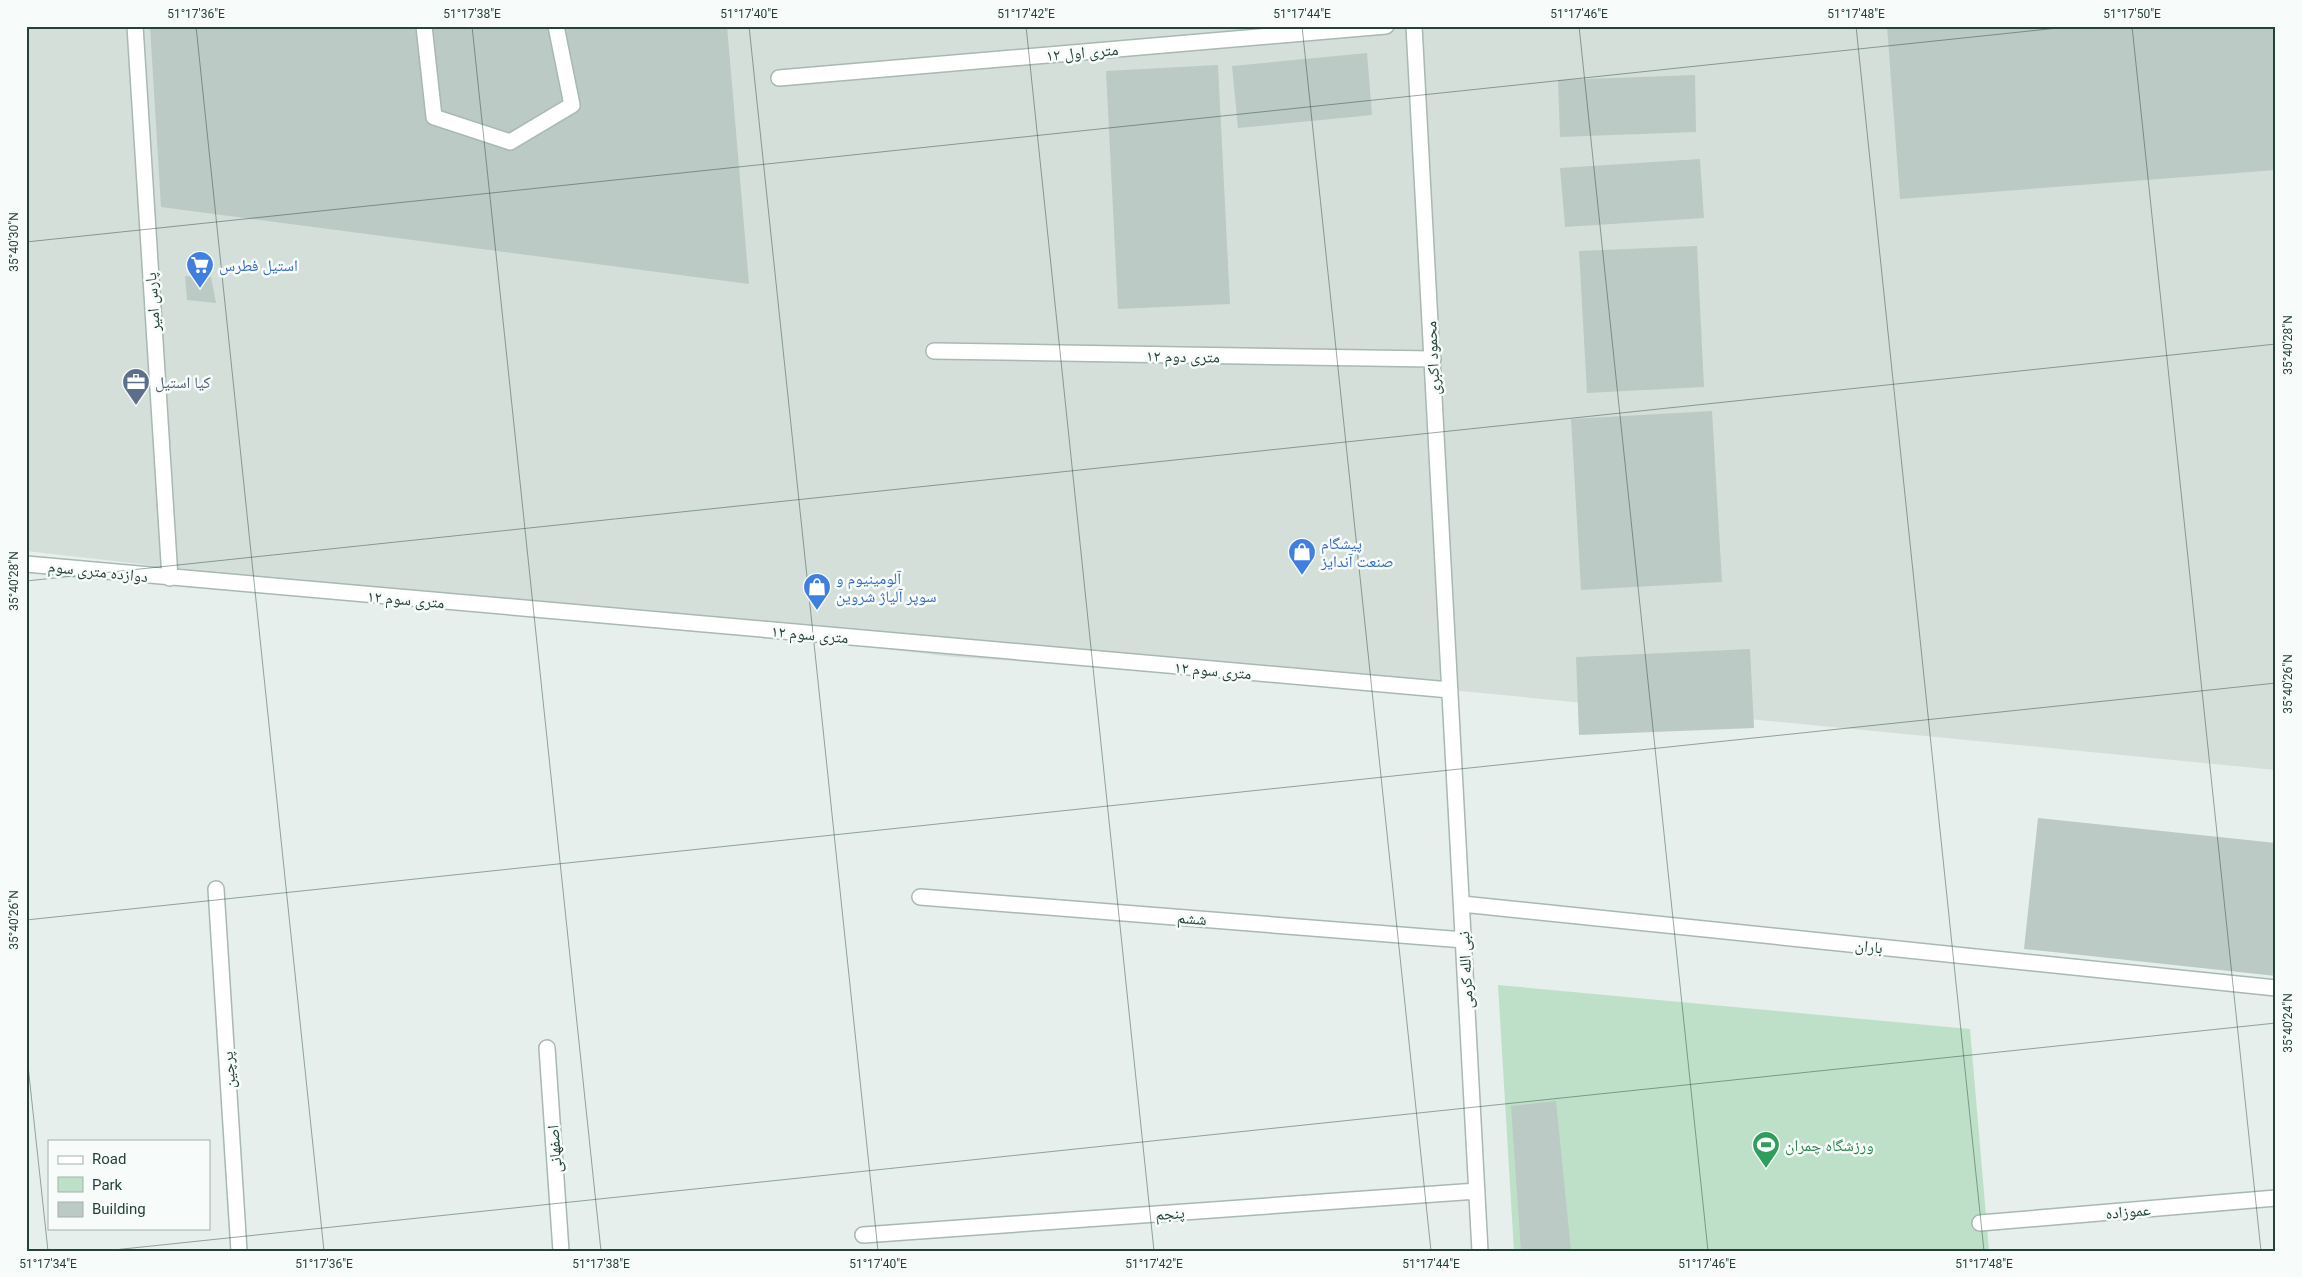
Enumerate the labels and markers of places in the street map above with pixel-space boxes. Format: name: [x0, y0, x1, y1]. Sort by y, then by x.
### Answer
supermarket icon: استیل فطرس: [185, 250, 215, 289]
place label: استیل فطرس: [219, 256, 298, 276]
office icon: کیا استیل: [121, 367, 151, 406]
place label: کیا استیل: [155, 373, 211, 393]
place label: پیشگام صنعت آندایز: [1320, 534, 1393, 571]
shop icon: پیشگام صنعت آندایز: [1287, 537, 1317, 576]
place label: آلومینیوم و سوپر آلیاژ شروین: [836, 569, 936, 607]
shop icon: آلومینیوم و سوپر آلیاژ شروین: [802, 572, 832, 611]
sports icon: ورزشگاه چمران: [1751, 1130, 1781, 1169]
place label: ورزشگاه چمران: [1785, 1136, 1874, 1156]

